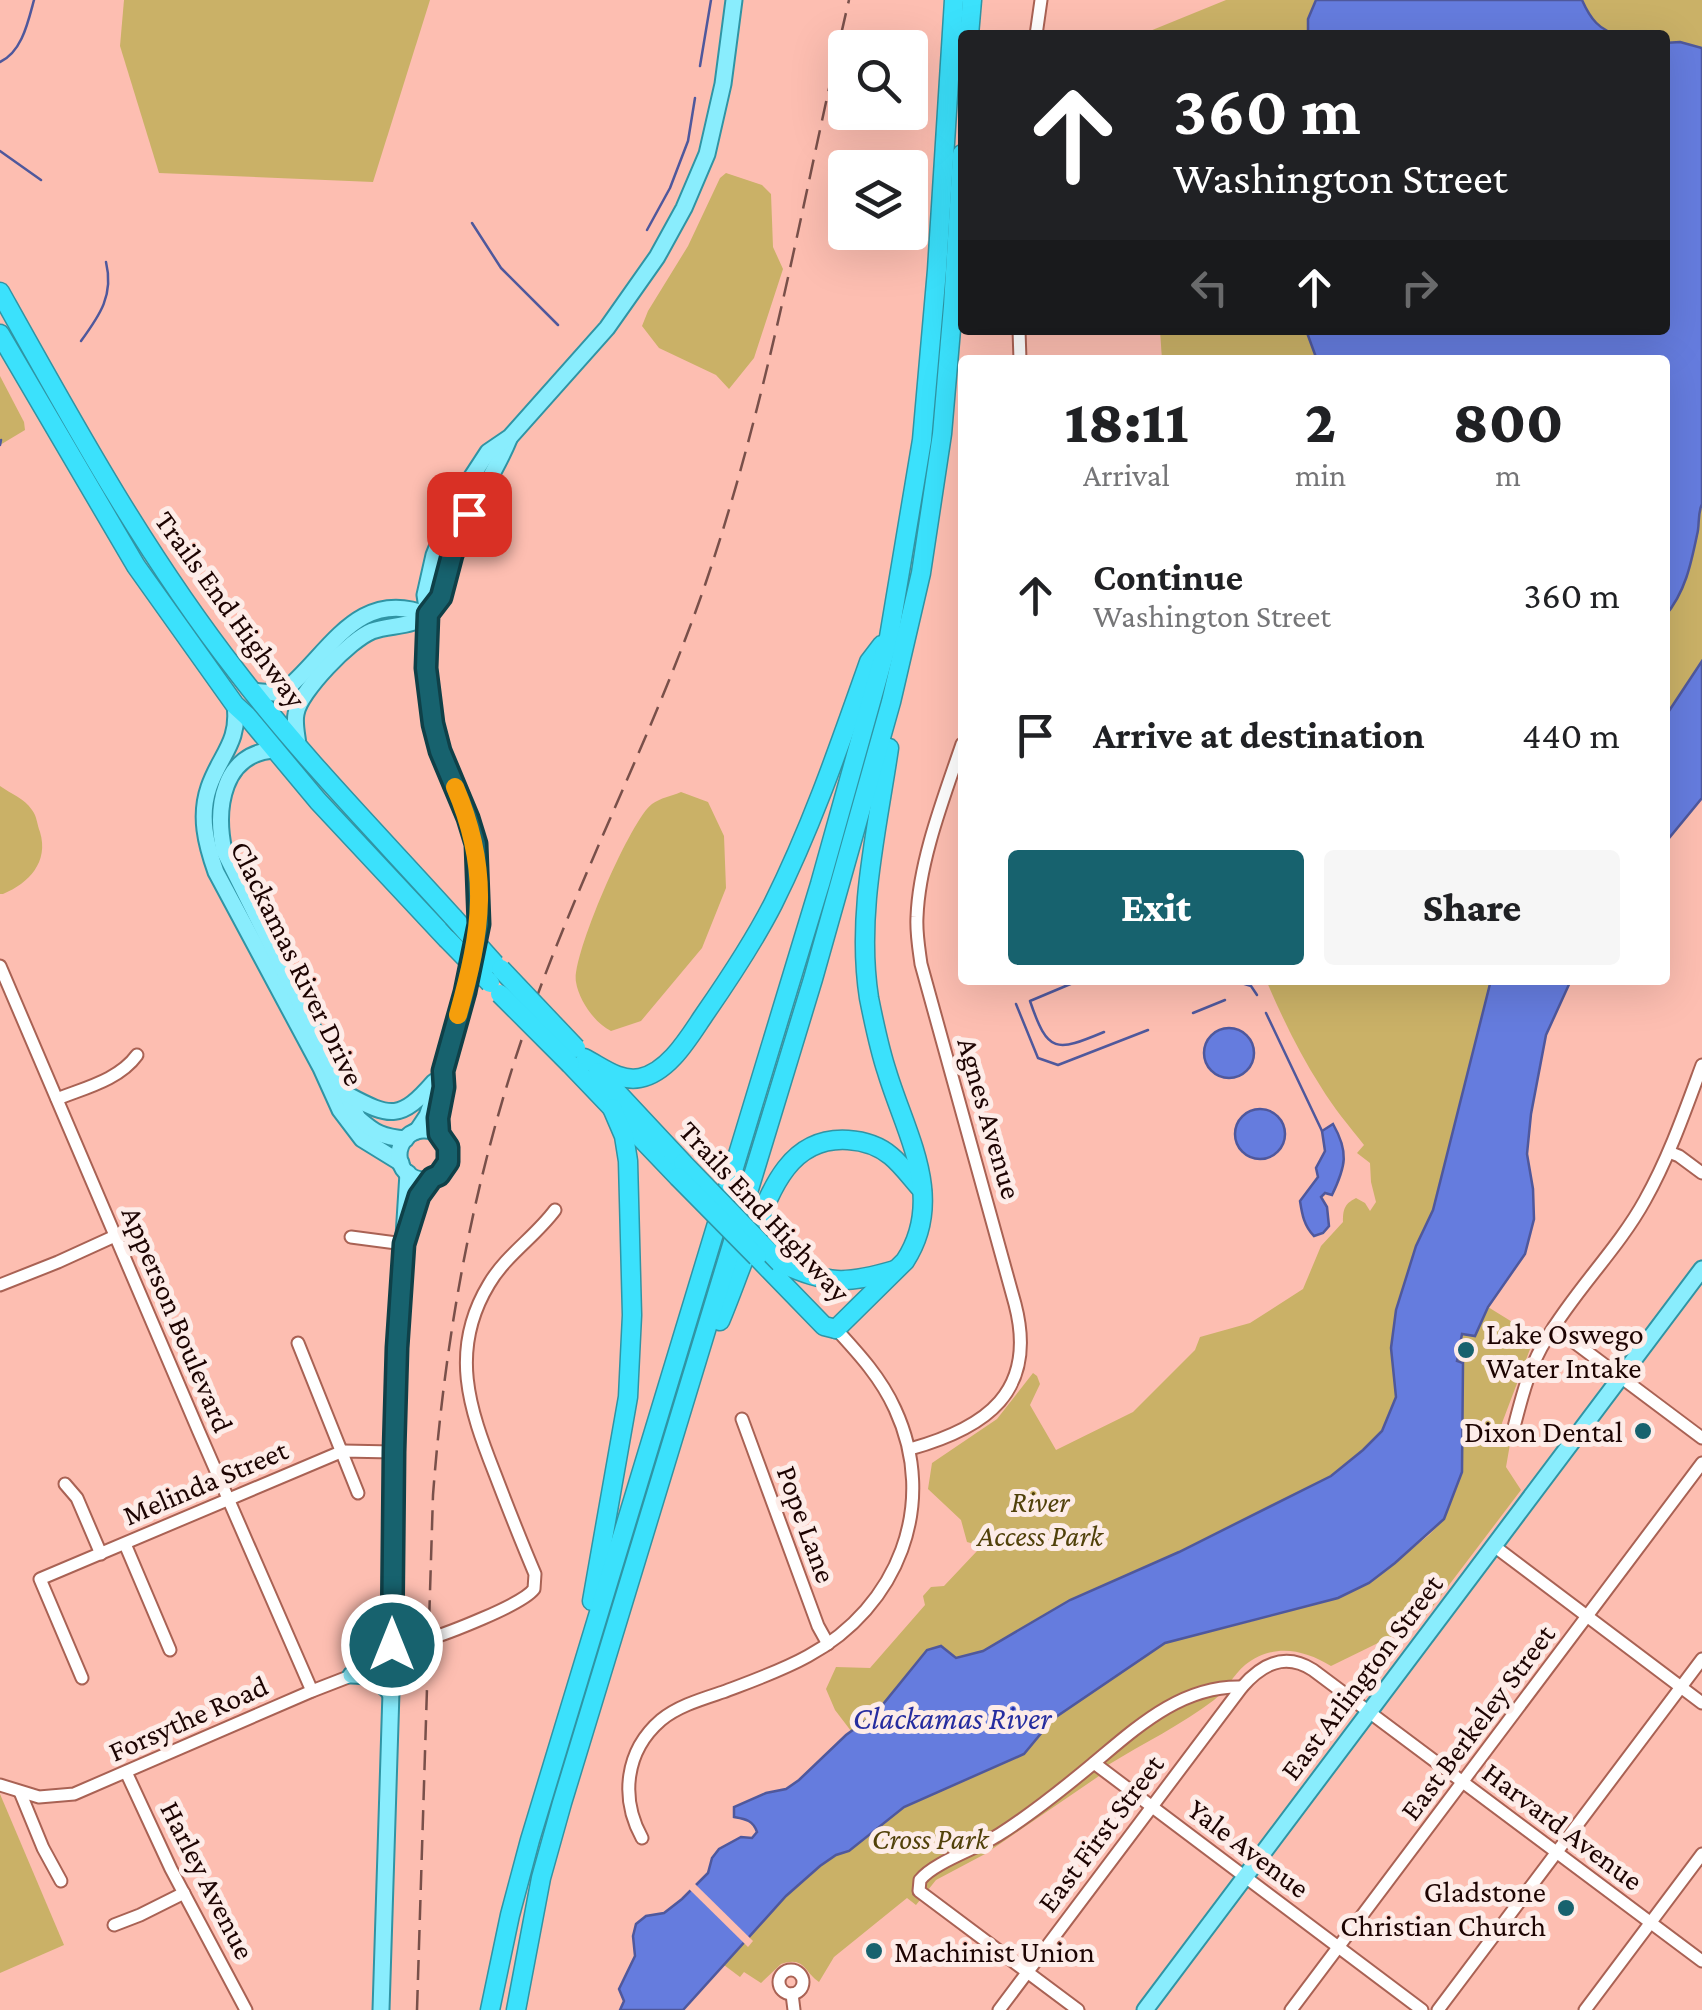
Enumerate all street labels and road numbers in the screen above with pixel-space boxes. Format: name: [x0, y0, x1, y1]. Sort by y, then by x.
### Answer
street label: Trails End Highway: [148, 504, 313, 714]
street label: Clackamas River Drive: [224, 835, 372, 1091]
street label: Agnes Avenue: [950, 1033, 1029, 1203]
street label: Trails End Highway: [672, 1114, 857, 1309]
street label: Apperson Boulevard: [115, 1201, 241, 1437]
street label: Melinda Street: [118, 1432, 293, 1531]
street label: Pope Lane: [770, 1461, 843, 1587]
street label: East Arlington Street: [1273, 1567, 1450, 1787]
street label: East Berkeley Street: [1393, 1617, 1563, 1827]
street label: Forsythe Road: [103, 1668, 273, 1769]
street label: East First Street: [1030, 1747, 1170, 1918]
street label: Harvard Avenue: [1477, 1755, 1649, 1897]
street label: Yale Avenue: [1182, 1792, 1316, 1904]
street label: Harley Avenue: [153, 1795, 262, 1965]

